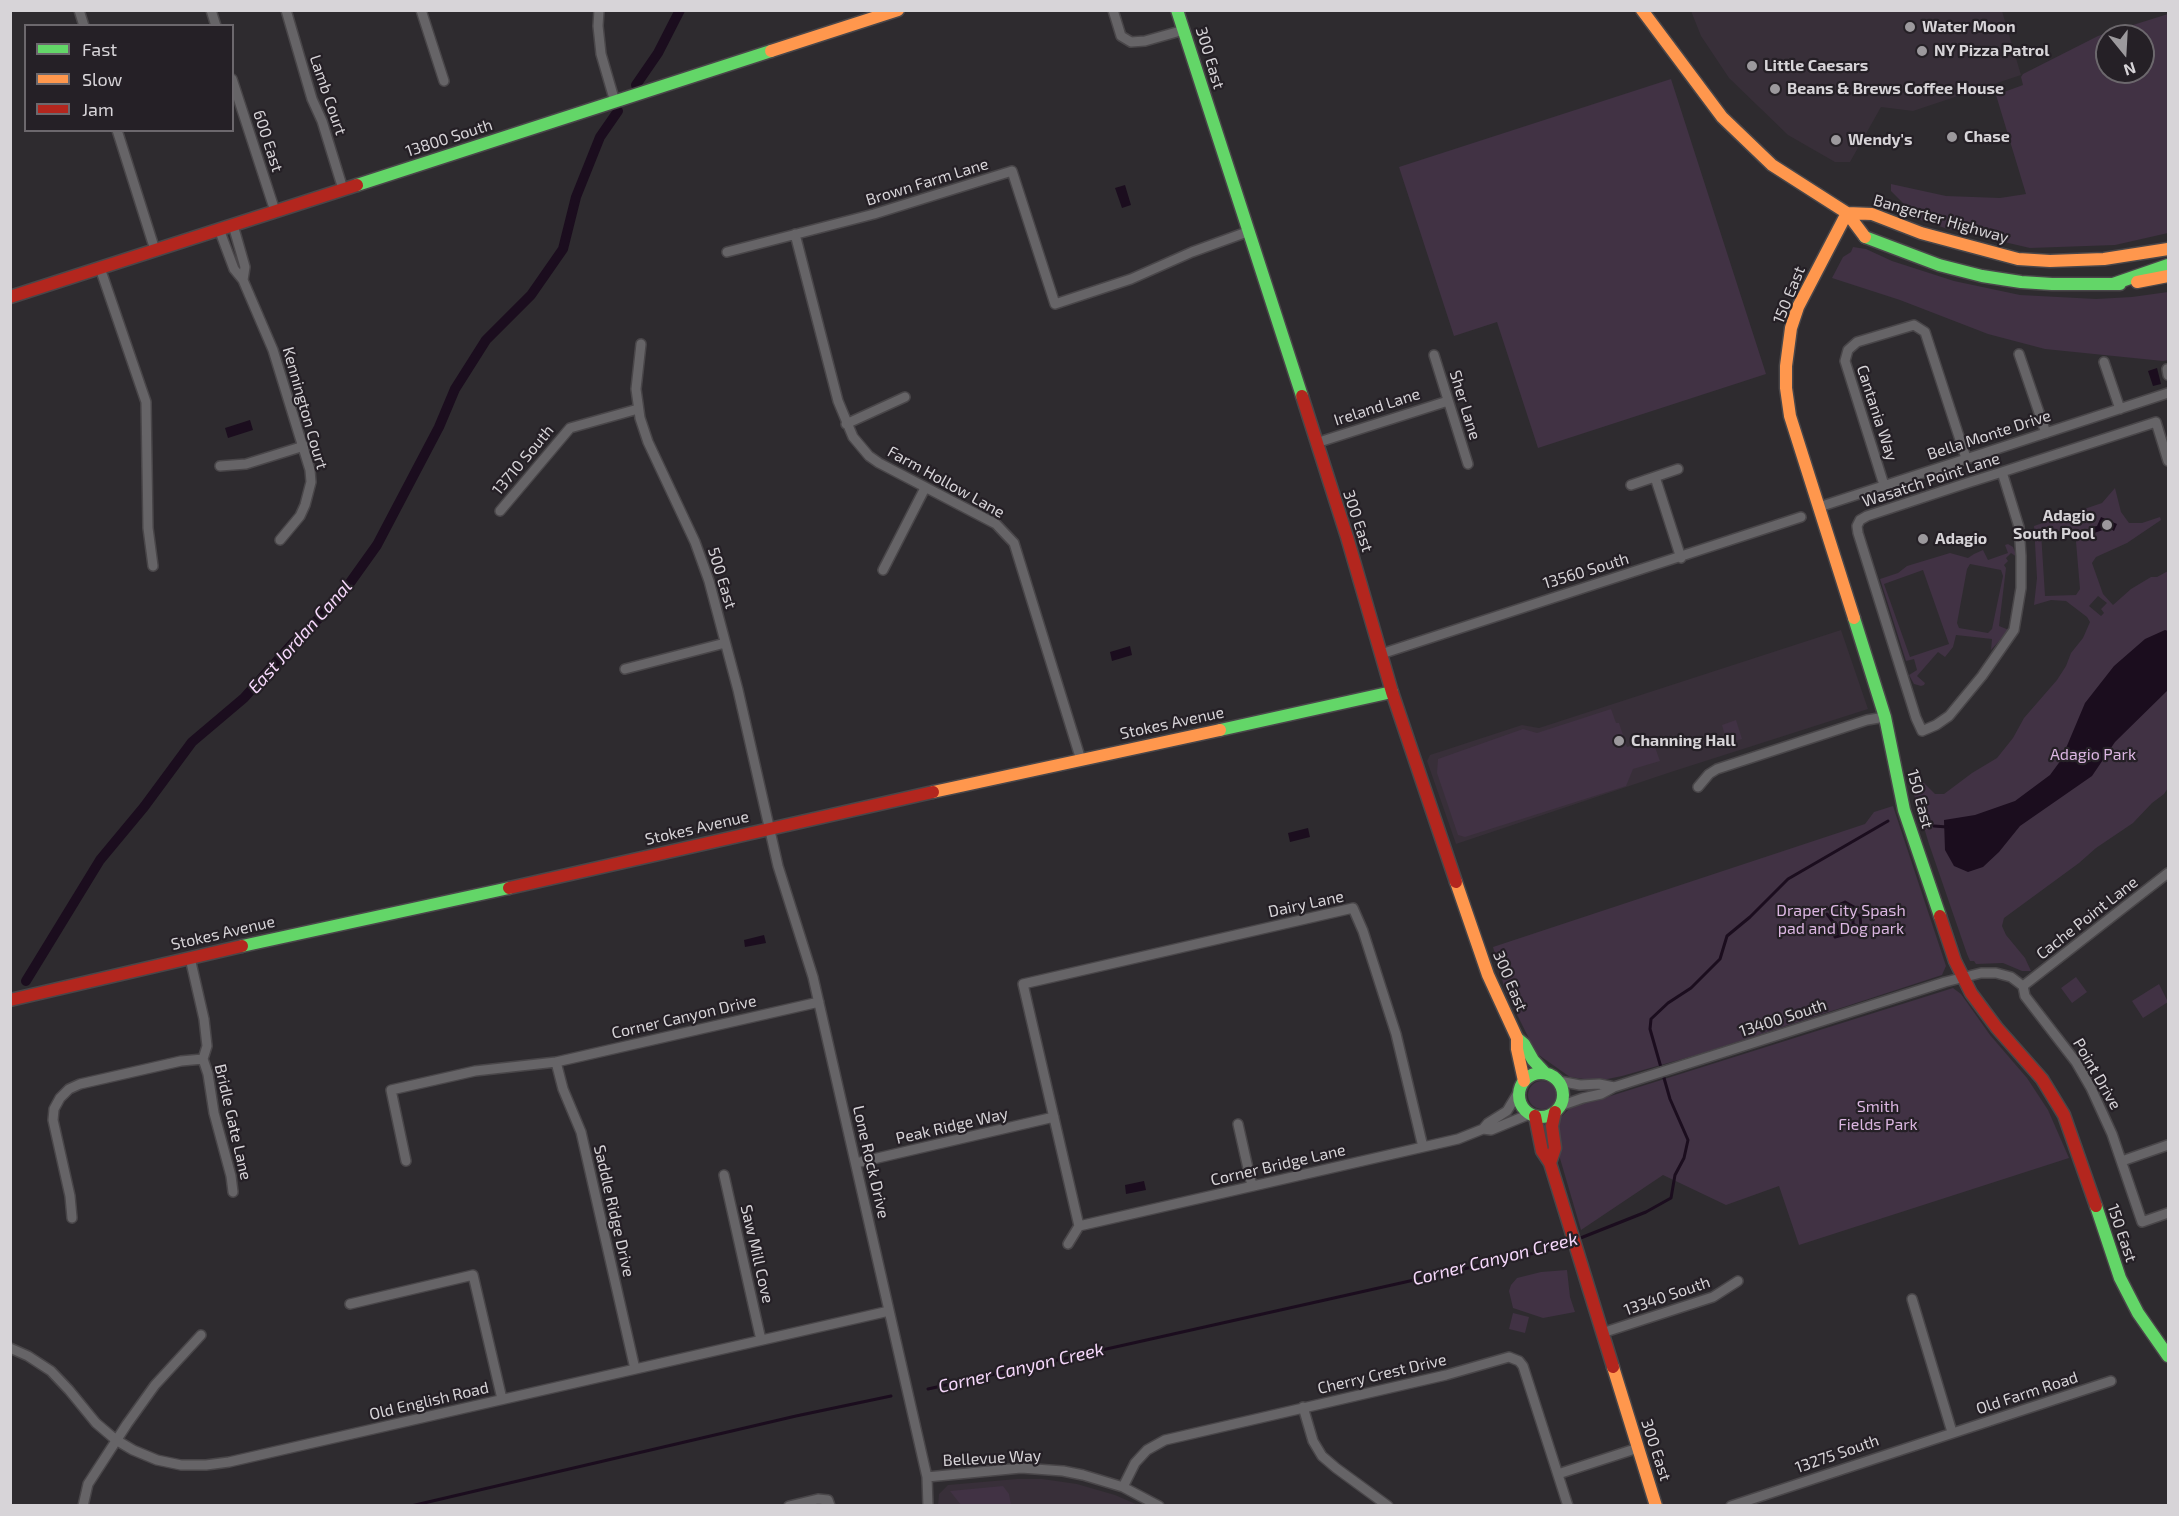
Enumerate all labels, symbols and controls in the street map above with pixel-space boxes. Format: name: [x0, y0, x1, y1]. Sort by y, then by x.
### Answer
place label: Water Moon: [1922, 17, 2016, 37]
marker: Water Moon: [1903, 20, 1917, 34]
legend: [24, 24, 234, 132]
north arrow: [2095, 24, 2155, 84]
street label: 300 East: [1192, 25, 1228, 91]
text: Fast: [82, 38, 117, 60]
place label: NY Pizza Patrol: [1934, 41, 2049, 61]
marker: NY Pizza Patrol: [1915, 44, 1929, 58]
street label: Lamb Court: [305, 52, 351, 138]
place label: Little Caesars: [1764, 56, 1868, 76]
marker: Little Caesars: [1745, 59, 1759, 73]
text: N: [2122, 59, 2139, 81]
text: Slow: [82, 68, 122, 90]
place label: Beans & Brews Coffee House: [1787, 79, 2004, 99]
marker: Beans & Brews Coffee House: [1768, 82, 1782, 96]
text: Jam: [82, 98, 114, 120]
street label: 600 East: [249, 108, 287, 174]
street label: 13800 South: [403, 115, 495, 161]
place label: Chase: [1964, 127, 2010, 147]
place label: Wendy's: [1848, 130, 1912, 150]
marker: Chase: [1945, 130, 1959, 144]
marker: Wendy's: [1829, 133, 1843, 147]
street label: Brown Farm Lane: [863, 154, 991, 210]
street label: Bangerter Highway: [1871, 191, 2011, 247]
street label: 150 East: [1769, 264, 1809, 326]
street label: Kennington Court: [278, 345, 332, 471]
street label: Cantania Way: [1852, 363, 1902, 463]
street label: Sher Lane: [1445, 368, 1485, 442]
street label: Ireland Lane: [1331, 384, 1423, 430]
street label: Bella Monte Drive: [1925, 406, 2053, 464]
street label: 13710 South: [488, 421, 558, 499]
street label: Farm Hollow Lane: [884, 442, 1008, 522]
street label: Wasatch Point Lane: [1860, 449, 2002, 511]
street label: 300 East: [1339, 488, 1377, 554]
place label: Adagio South Pool: [2013, 506, 2095, 544]
marker: Adagio South Pool: [2100, 518, 2114, 532]
place label: Adagio: [1935, 529, 1987, 549]
marker: Adagio: [1916, 532, 1930, 546]
street label: 500 East: [704, 545, 740, 611]
street label: 13560 South: [1541, 549, 1631, 593]
water label: East Jordan Canal: [244, 576, 356, 698]
street label: Stokes Avenue: [1118, 703, 1226, 743]
place label: Channing Hall: [1631, 731, 1736, 751]
marker: Channing Hall: [1612, 734, 1626, 748]
park label: Adagio Park: [2050, 745, 2136, 765]
street label: 150 East: [1903, 767, 1937, 831]
street label: Stokes Avenue: [643, 807, 751, 849]
street label: Cache Point Lane: [2032, 872, 2142, 964]
street label: Dairy Lane: [1266, 887, 1346, 921]
park label: Draper City Spash pad and Dog park: [1776, 901, 1906, 939]
street label: Stokes Avenue: [169, 912, 277, 954]
street label: 300 East: [1489, 948, 1531, 1014]
street label: Corner Canyon Drive: [610, 991, 758, 1043]
street label: 13400 South: [1737, 995, 1829, 1041]
street label: Point Drive: [2069, 1035, 2125, 1113]
street label: Bridle Gate Lane: [210, 1062, 256, 1182]
park label: Smith Fields Park: [1838, 1097, 1918, 1135]
street label: Lone Rock Drive: [849, 1104, 893, 1220]
street label: Peak Ridge Way: [894, 1104, 1010, 1148]
street label: Corner Bridge Lane: [1209, 1140, 1347, 1190]
street label: Saddle Ridge Drive: [589, 1143, 639, 1279]
street label: 150 East: [2103, 1201, 2141, 1265]
street label: Saw Mill Cove: [736, 1203, 778, 1305]
water label: Corner Canyon Creek: [1410, 1228, 1580, 1290]
street label: 13340 South: [1621, 1272, 1713, 1320]
water label: Corner Canyon Creek: [936, 1338, 1106, 1398]
street label: Cherry Crest Drive: [1316, 1350, 1448, 1398]
street label: Old Farm Road: [1974, 1367, 2080, 1419]
street label: Old English Road: [367, 1378, 491, 1424]
street label: 300 East: [1637, 1417, 1675, 1483]
street label: 13275 South: [1793, 1431, 1881, 1477]
street label: Bellevue Way: [942, 1446, 1042, 1470]

